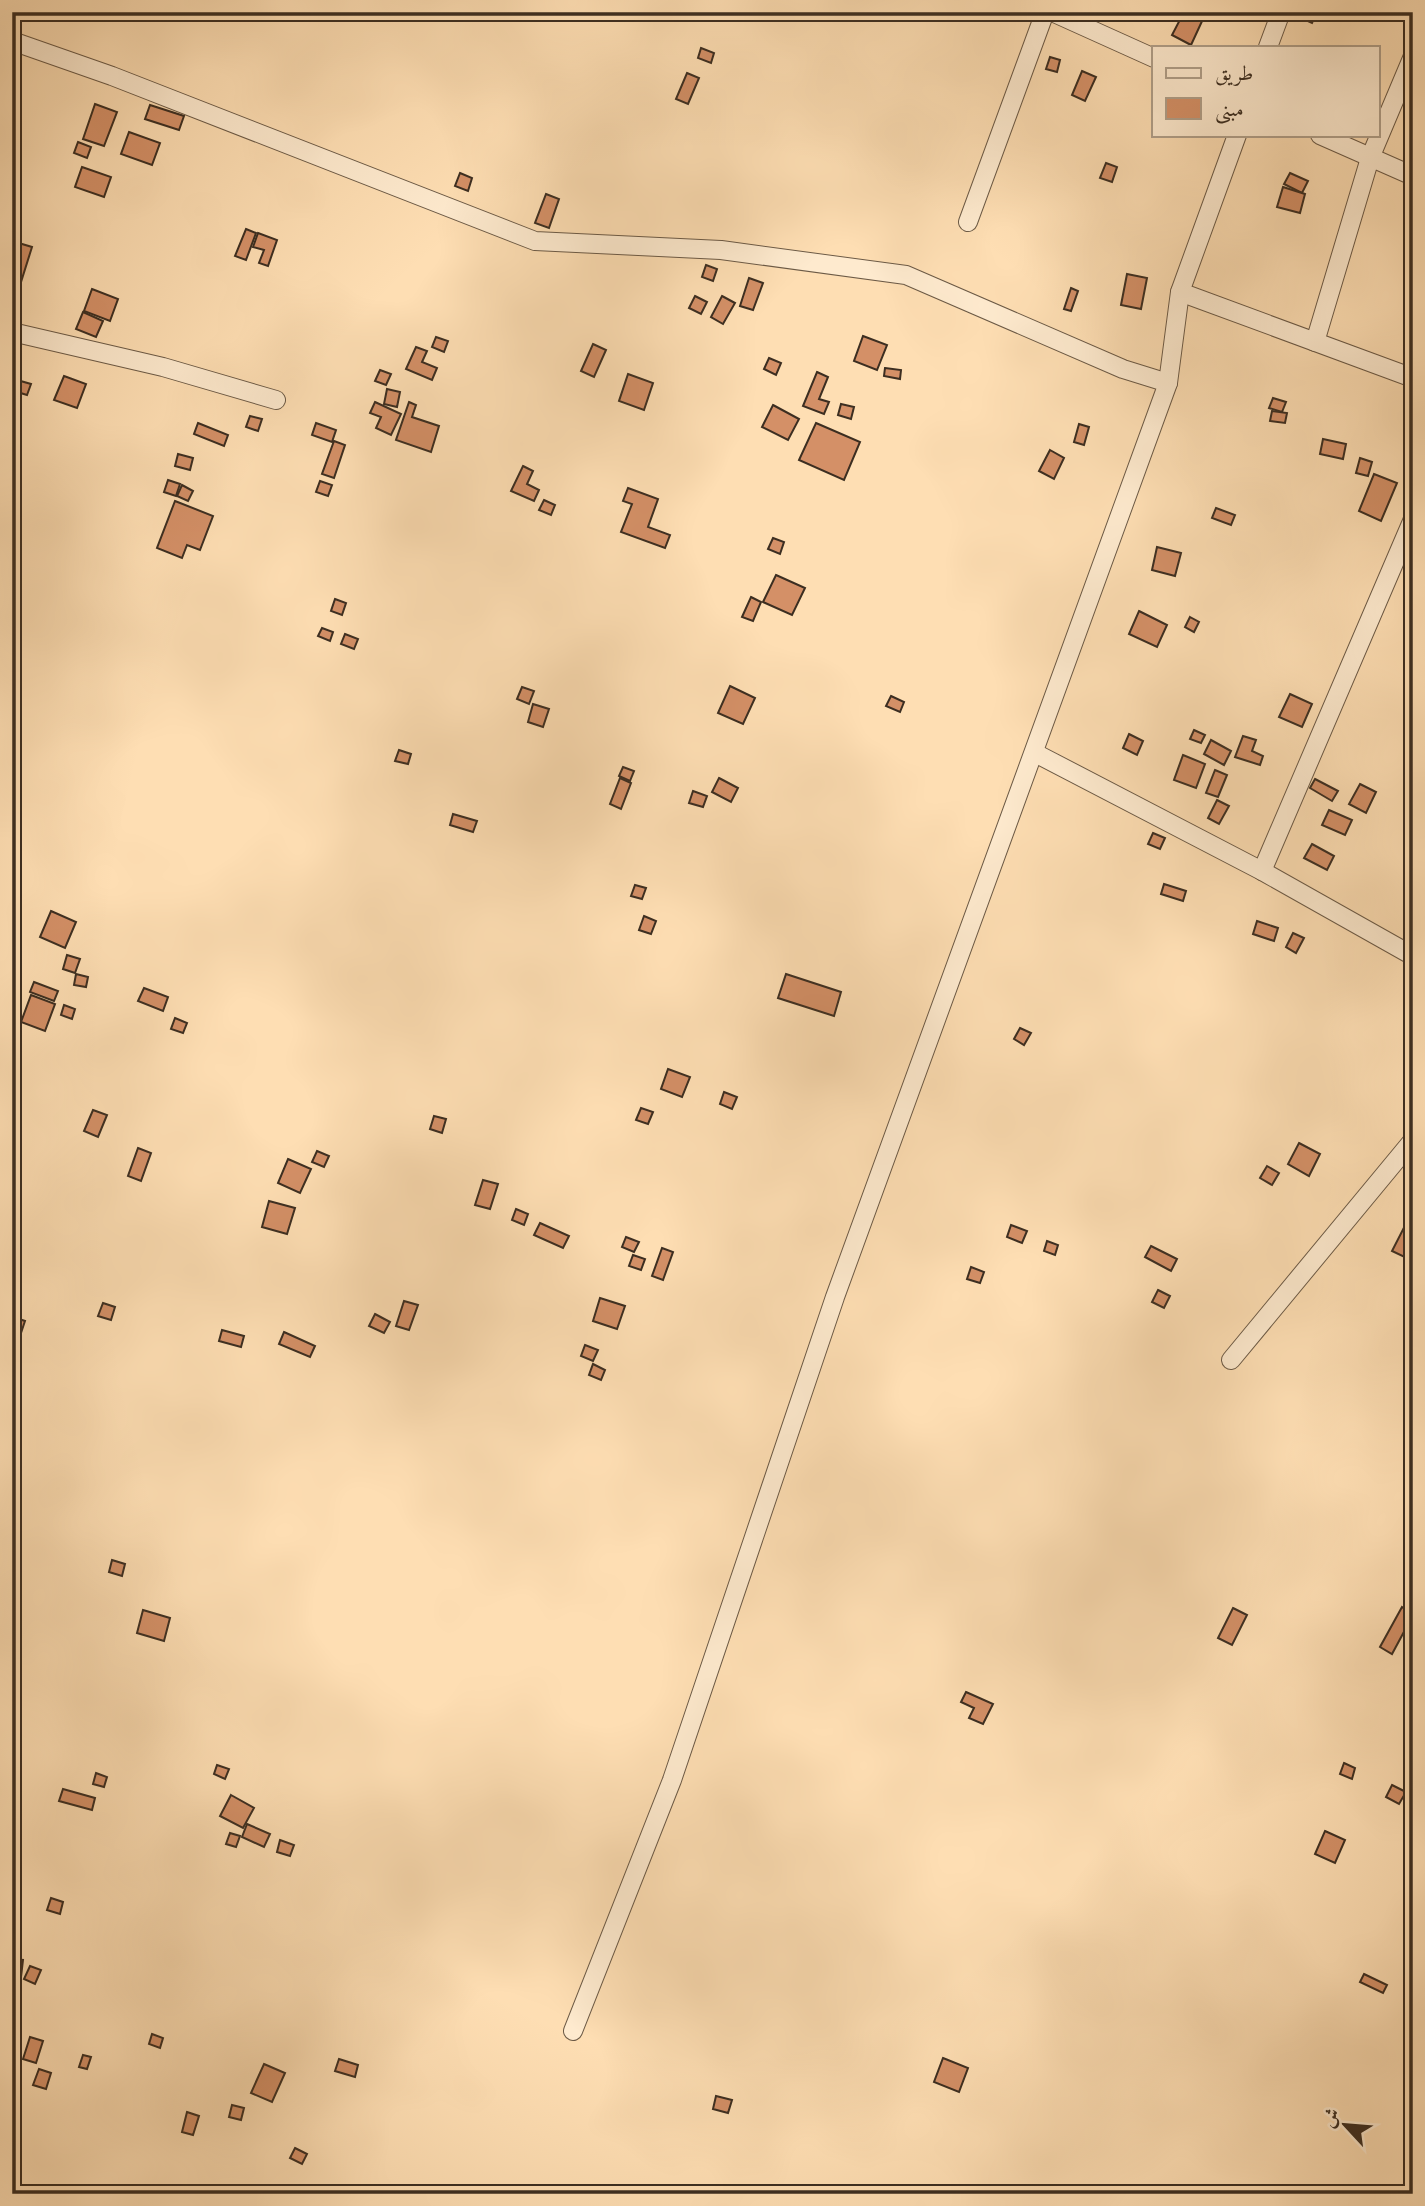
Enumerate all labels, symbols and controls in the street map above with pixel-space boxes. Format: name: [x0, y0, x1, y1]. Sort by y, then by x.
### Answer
legend: [1152, 46, 1380, 136]
text: طريق: [1215, 64, 1253, 86]
text: مبنى: [1215, 100, 1244, 124]
north arrow: [1310, 2090, 1380, 2160]
text: ش: [1319, 2106, 1345, 2131]

